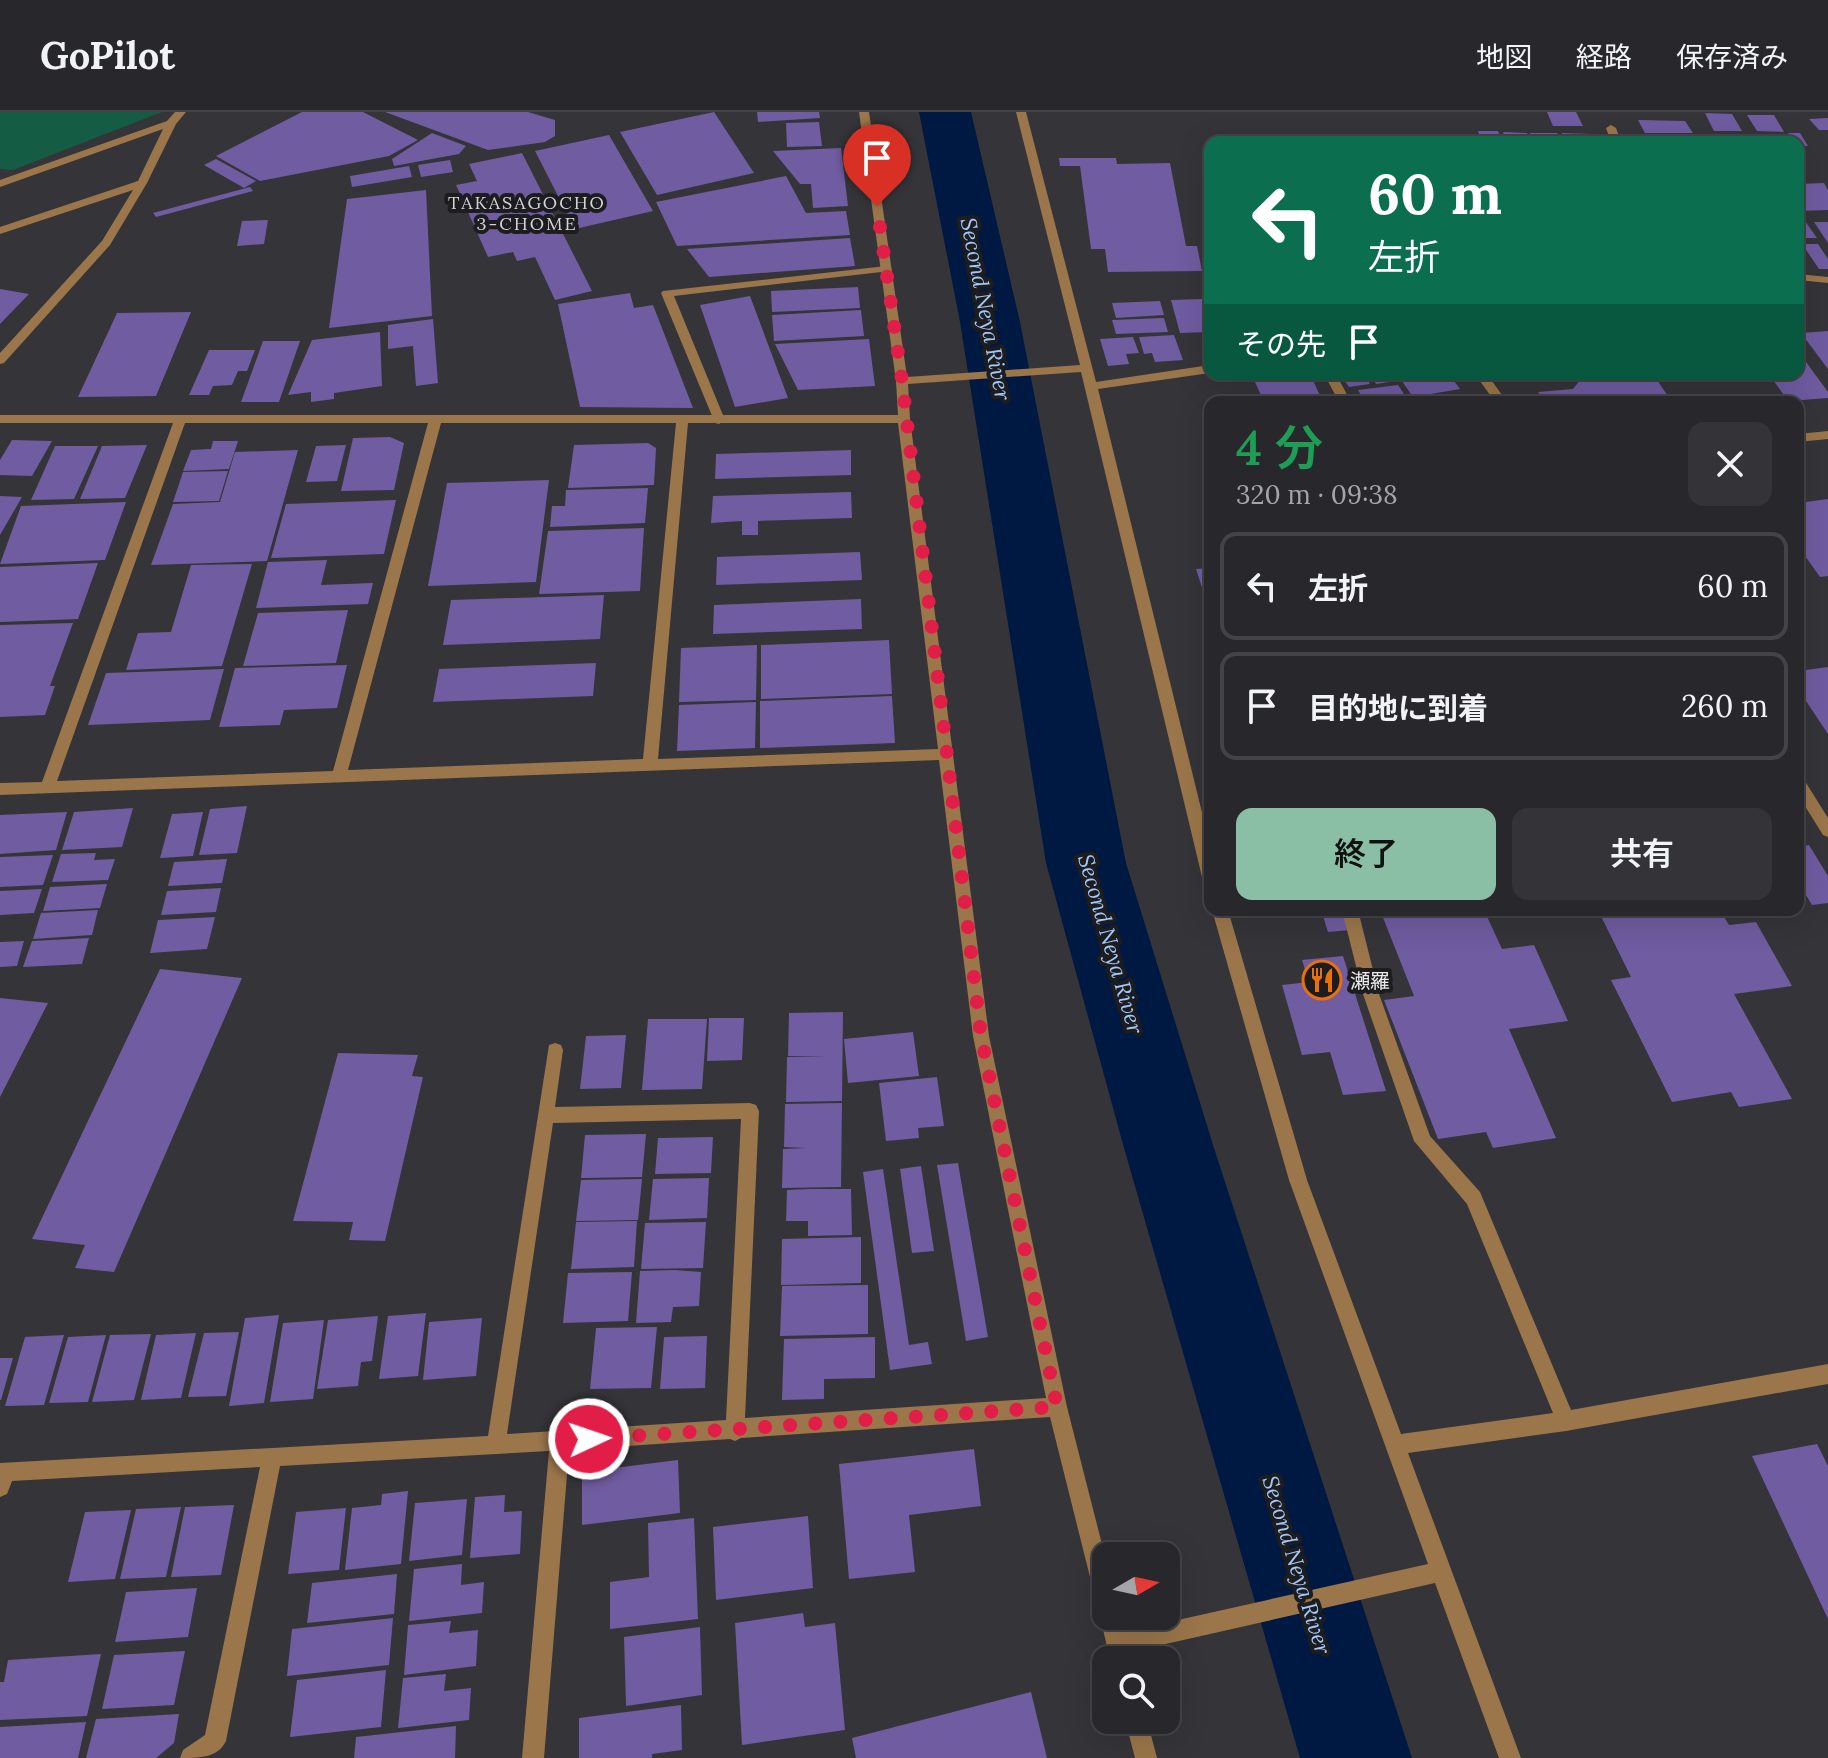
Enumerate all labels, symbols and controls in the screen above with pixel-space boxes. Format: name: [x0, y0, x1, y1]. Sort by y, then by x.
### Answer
text: GoPilot: [40, 31, 175, 79]
text: 地図: [1476, 39, 1532, 75]
text: 経路: [1576, 39, 1632, 75]
text: 保存済み: [1676, 39, 1788, 75]
pin: [843, 124, 911, 206]
icon: arrive: [855, 136, 899, 180]
text: 60 m: [1368, 158, 1502, 229]
icon: left: [1236, 168, 1340, 272]
district label: TAKASAGOCHO 3-CHOME: [448, 191, 606, 235]
water label: Second Neya River: [955, 215, 1018, 404]
text: 左折: [1368, 234, 1440, 280]
icon: arrive: [1342, 320, 1386, 364]
text: その先: [1236, 325, 1326, 363]
text: 4 分: [1236, 417, 1323, 478]
button: close: [1688, 422, 1772, 506]
text: 320 m · 09:38: [1236, 478, 1398, 511]
icon: left: [1240, 564, 1284, 608]
text: 60 m: [1697, 567, 1768, 605]
text: 左折: [1308, 569, 1368, 607]
icon: arrive: [1240, 684, 1284, 728]
text: 260 m: [1681, 687, 1768, 725]
text: 目的地に到着: [1308, 689, 1488, 727]
button: 終了: [1236, 808, 1496, 900]
button: 共有: [1512, 808, 1772, 900]
water label: Second Neya River: [1072, 851, 1150, 1038]
restaurant icon: 瀬羅: [1301, 959, 1343, 1001]
place label: 瀬羅: [1350, 968, 1390, 993]
position arrow: [547, 1397, 631, 1481]
water label: Second Neya River: [1257, 1472, 1338, 1659]
north arrow: [1092, 1542, 1180, 1630]
map controls: [1092, 1542, 1180, 1734]
button: search: [1092, 1646, 1180, 1734]

